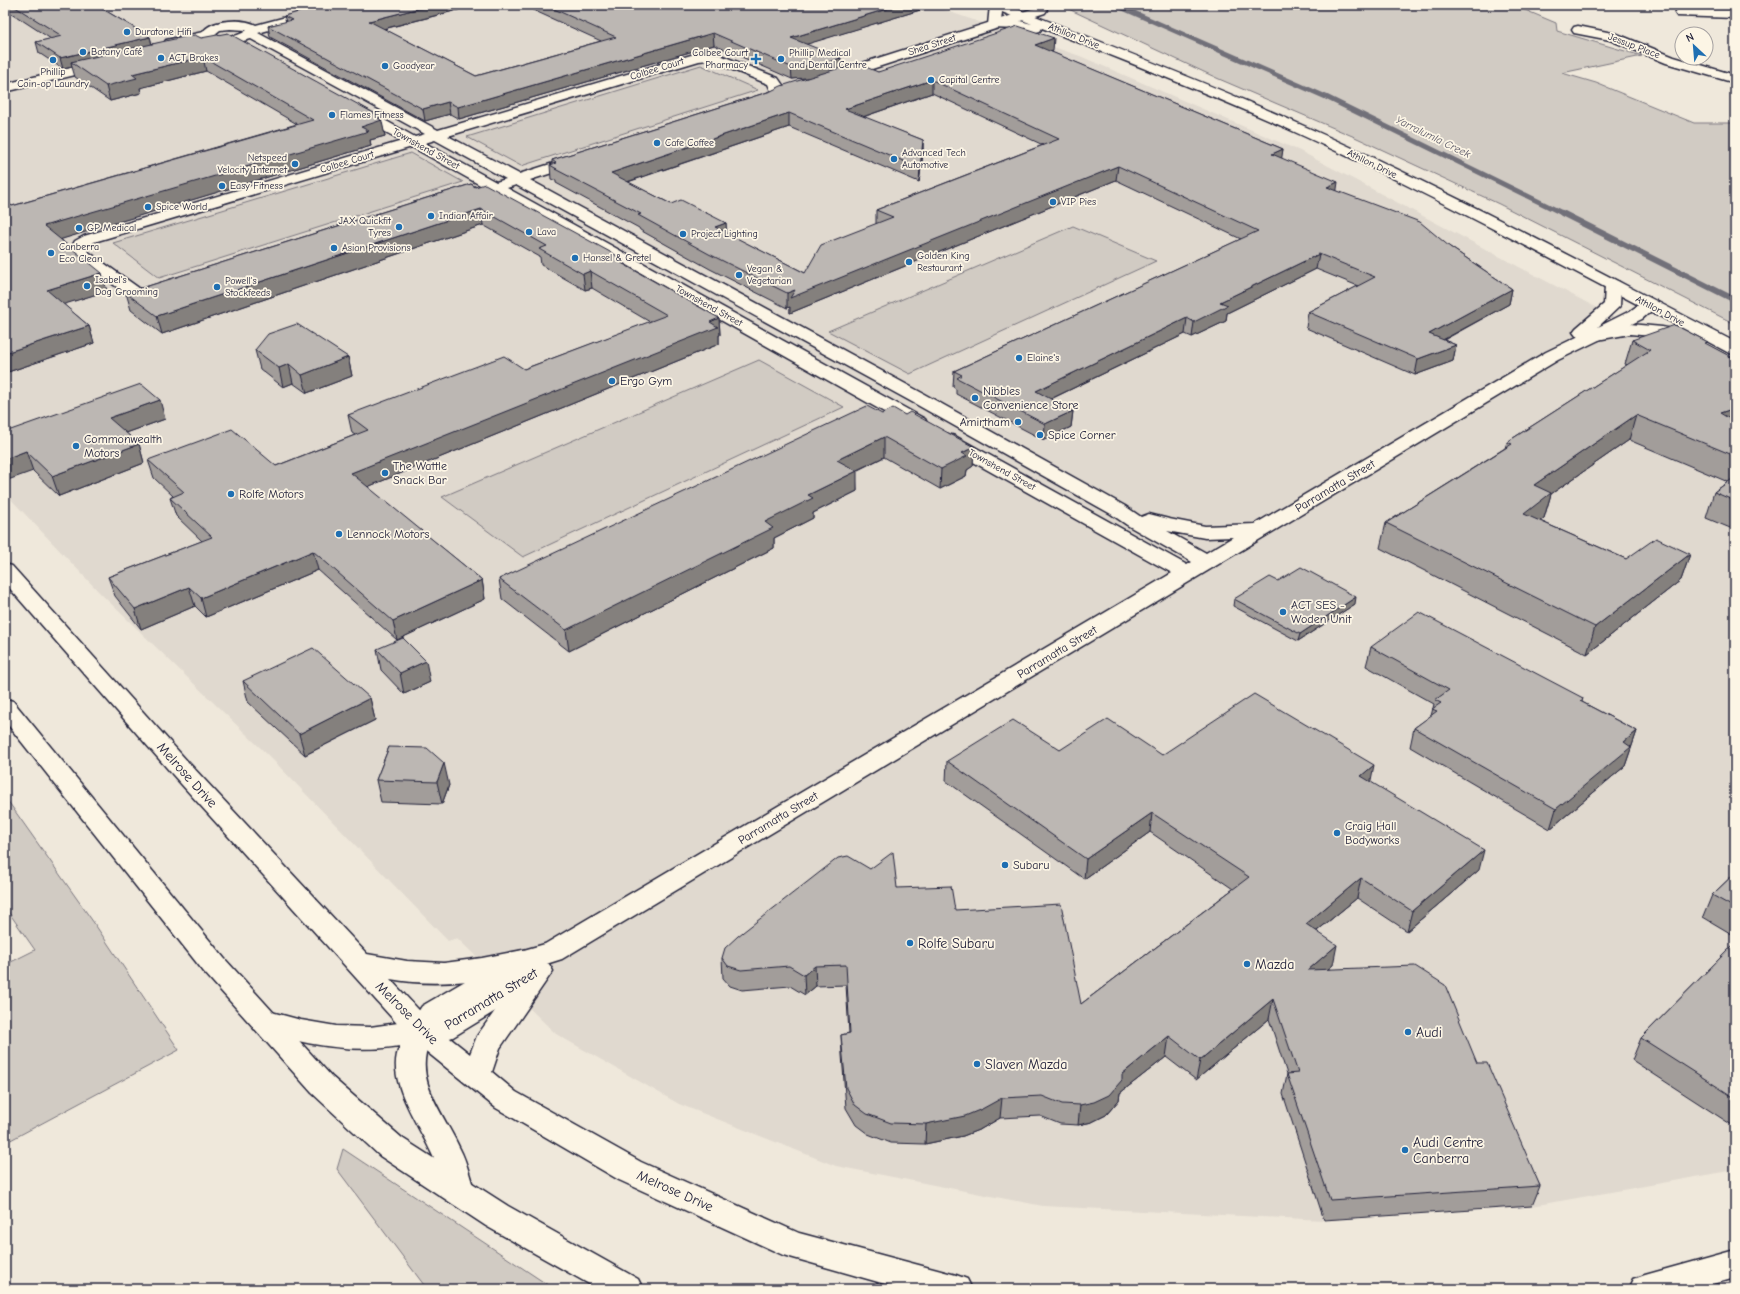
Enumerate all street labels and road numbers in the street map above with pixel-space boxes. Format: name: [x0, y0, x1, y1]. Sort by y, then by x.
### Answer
street label: Athllon Drive: [1047, 20, 1101, 52]
street label: Shea Street: [907, 31, 958, 58]
street label: Jessup Place: [1606, 31, 1662, 61]
street label: Colbee Court: [629, 55, 686, 83]
street label: Townshend Street: [390, 126, 463, 173]
street label: Athllon Drive: [1345, 147, 1399, 181]
street label: Colbee Court: [319, 148, 376, 176]
street label: Townshend Street: [673, 283, 746, 330]
street label: Athllon Drive: [1633, 293, 1687, 329]
street label: Townshend Street: [966, 447, 1039, 494]
street label: Parramatta Street: [1292, 456, 1378, 515]
street label: Parramatta Street: [1014, 622, 1100, 681]
street label: Melrose Drive: [153, 739, 221, 811]
street label: Parramatta Street: [735, 788, 821, 847]
street label: Parramatta Street: [441, 964, 542, 1034]
street label: Melrose Drive: [372, 978, 442, 1048]
street label: Melrose Drive: [634, 1167, 716, 1215]

